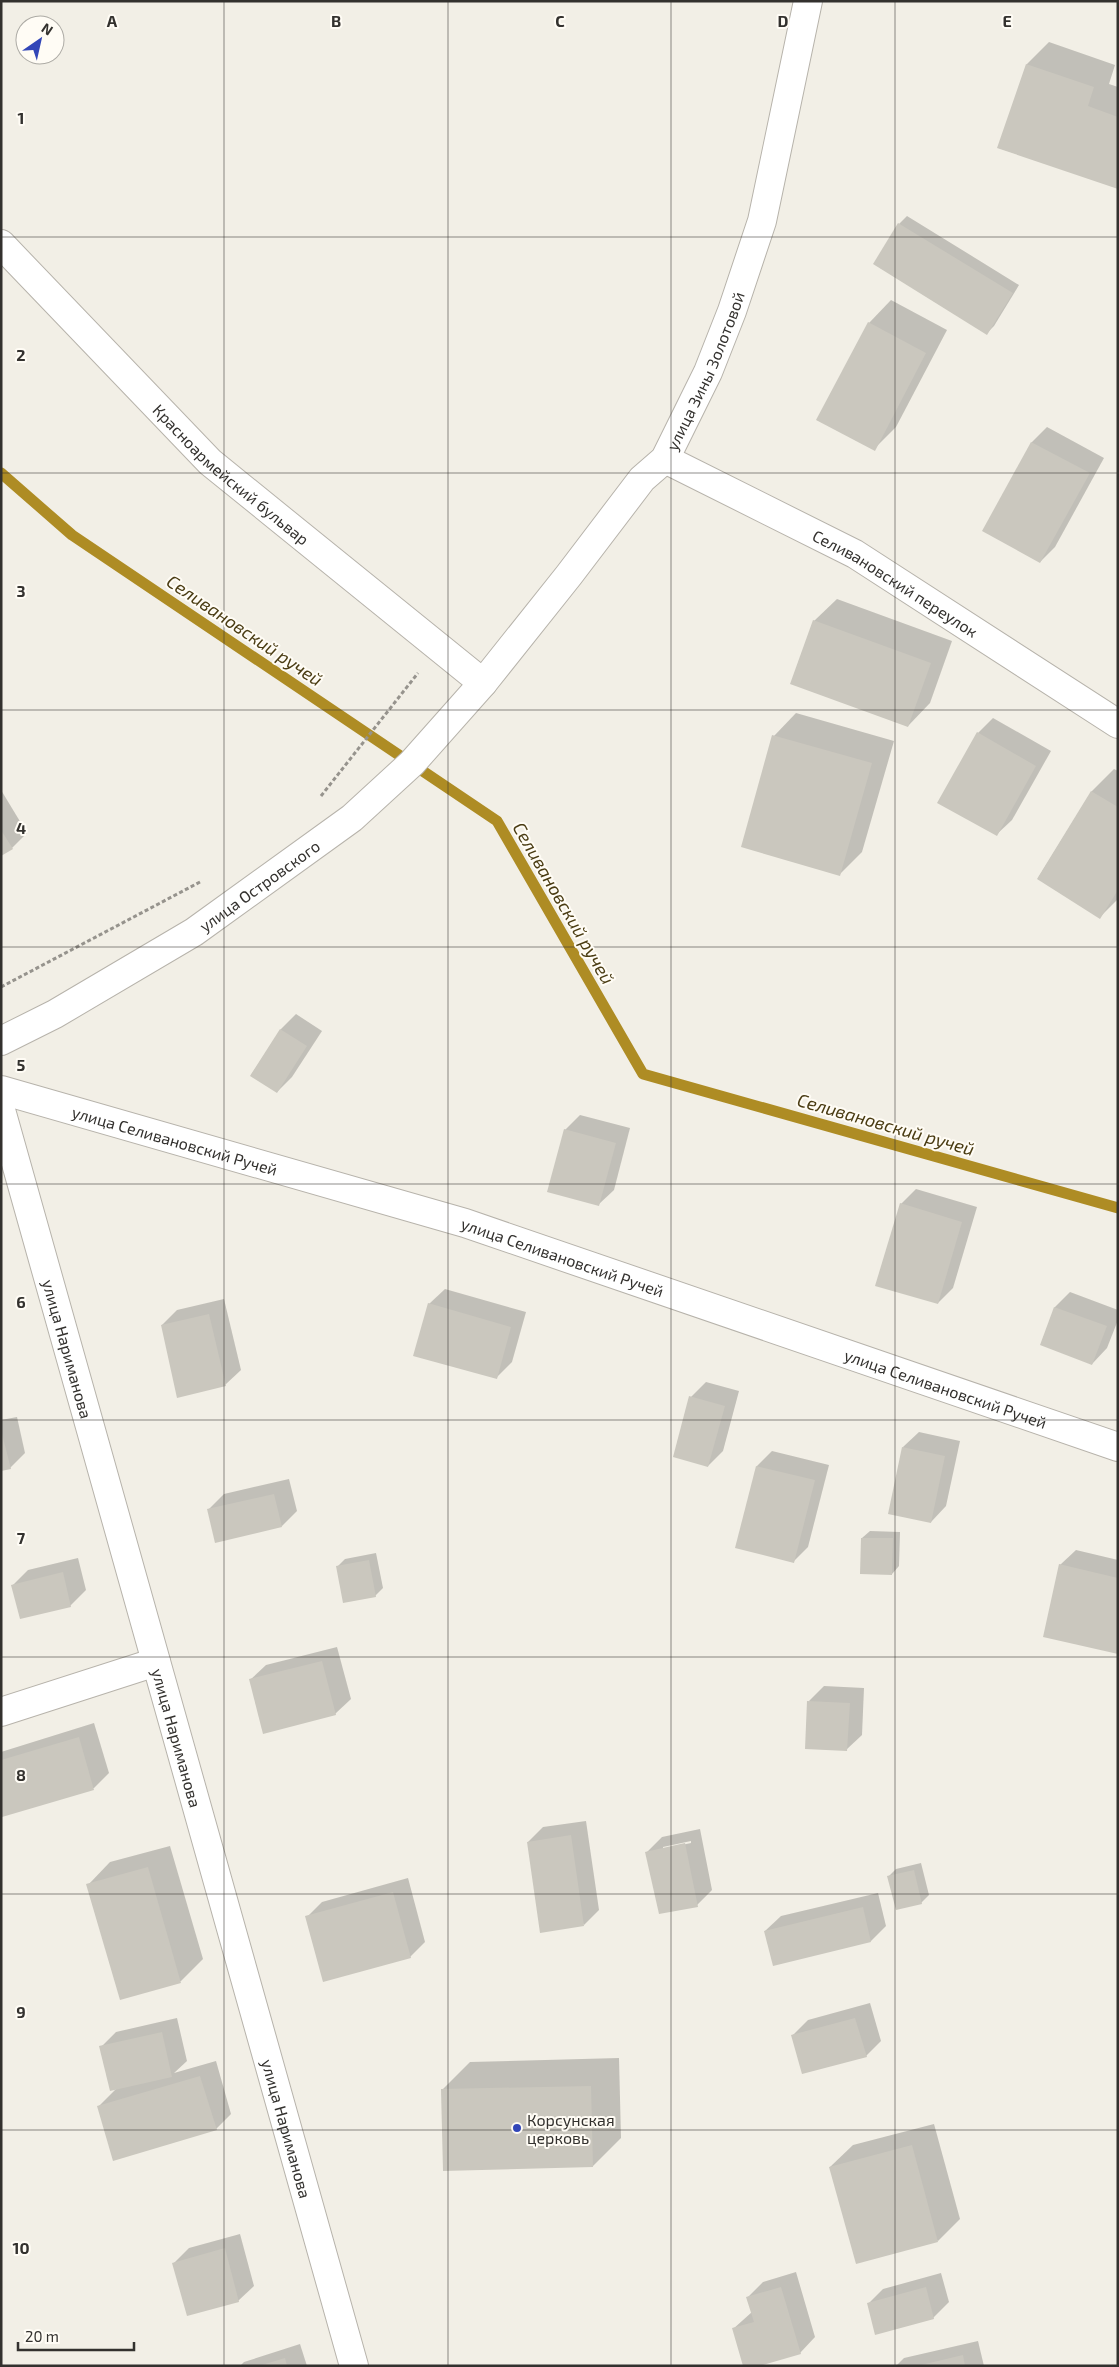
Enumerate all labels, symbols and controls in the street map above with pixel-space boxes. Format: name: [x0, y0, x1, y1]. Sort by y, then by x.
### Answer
text: A: [107, 11, 118, 30]
text: B: [331, 11, 341, 30]
text: C: [555, 11, 565, 30]
text: D: [778, 11, 789, 30]
text: E: [1002, 11, 1012, 30]
north arrow: [15, 15, 65, 65]
text: N: [39, 19, 56, 39]
text: 1: [18, 108, 24, 127]
street label: улица Зины Золотовой: [662, 289, 747, 453]
text: 2: [16, 345, 26, 364]
street label: Красноармейский бульвар: [150, 400, 313, 548]
street label: Селивановский переулок: [810, 525, 982, 641]
water label: Селивановский ручей: [163, 570, 327, 690]
text: 3: [16, 581, 26, 600]
text: 4: [16, 818, 26, 837]
water label: Селивановский ручей: [509, 818, 619, 988]
street label: улица Островского: [195, 835, 323, 936]
text: 5: [17, 1055, 26, 1074]
water label: Селивановский ручей: [795, 1088, 977, 1160]
street label: улица Селивановский Ручей: [70, 1101, 280, 1178]
street label: улица Селивановский Ручей: [459, 1213, 666, 1300]
street label: улица Нариманова: [39, 1277, 97, 1420]
text: 6: [16, 1292, 26, 1311]
street label: улица Селивановский Ручей: [842, 1344, 1050, 1431]
text: 7: [17, 1528, 26, 1547]
street label: улица Нариманова: [148, 1666, 206, 1809]
text: 8: [16, 1765, 26, 1784]
text: 9: [16, 2002, 26, 2021]
street label: улица Нариманова: [258, 2057, 316, 2200]
place label: Корсунская церковь: [527, 2110, 615, 2147]
marker: Корсунская церковь: [511, 2122, 523, 2134]
text: 10: [12, 2238, 30, 2257]
scale bar: [18, 2320, 134, 2352]
text: 20 m: [25, 2327, 59, 2345]

